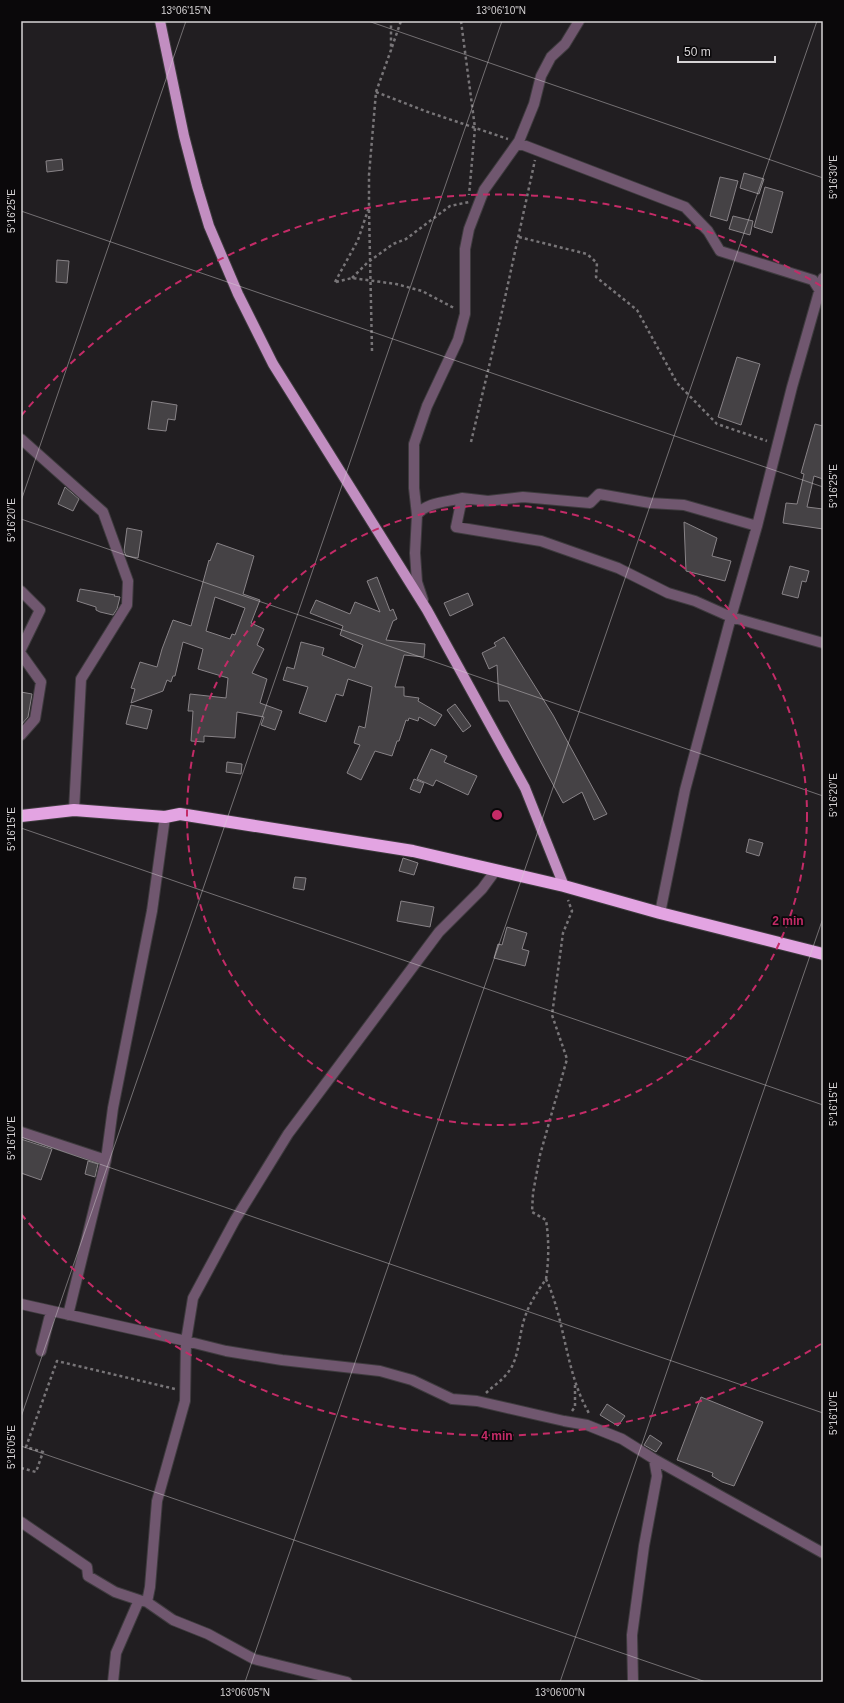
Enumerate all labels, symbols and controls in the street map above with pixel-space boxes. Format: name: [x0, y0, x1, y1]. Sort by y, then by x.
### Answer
text: 13°06'15"N: [161, 5, 211, 16]
text: 13°06'10"N: [476, 5, 526, 16]
scale bar: [678, 38, 775, 64]
text: 50 m: [684, 45, 711, 59]
text: 5°16'30"E: [828, 155, 839, 199]
text: 5°16'25"E: [6, 189, 17, 233]
text: 5°16'25"E: [828, 464, 839, 508]
text: 5°16'20"E: [6, 498, 17, 542]
text: 5°16'20"E: [828, 773, 839, 817]
text: 5°16'15"E: [6, 807, 17, 851]
centre of rings: [490, 808, 504, 822]
text: 2 min: [772, 914, 804, 928]
text: 5°16'15"E: [828, 1082, 839, 1126]
text: 5°16'10"E: [6, 1116, 17, 1160]
text: 5°16'10"E: [828, 1391, 839, 1435]
text: 5°16'05"E: [6, 1425, 17, 1469]
text: 4 min: [481, 1429, 513, 1443]
text: 13°06'05"N: [220, 1687, 270, 1698]
text: 13°06'00"N: [535, 1687, 585, 1698]

